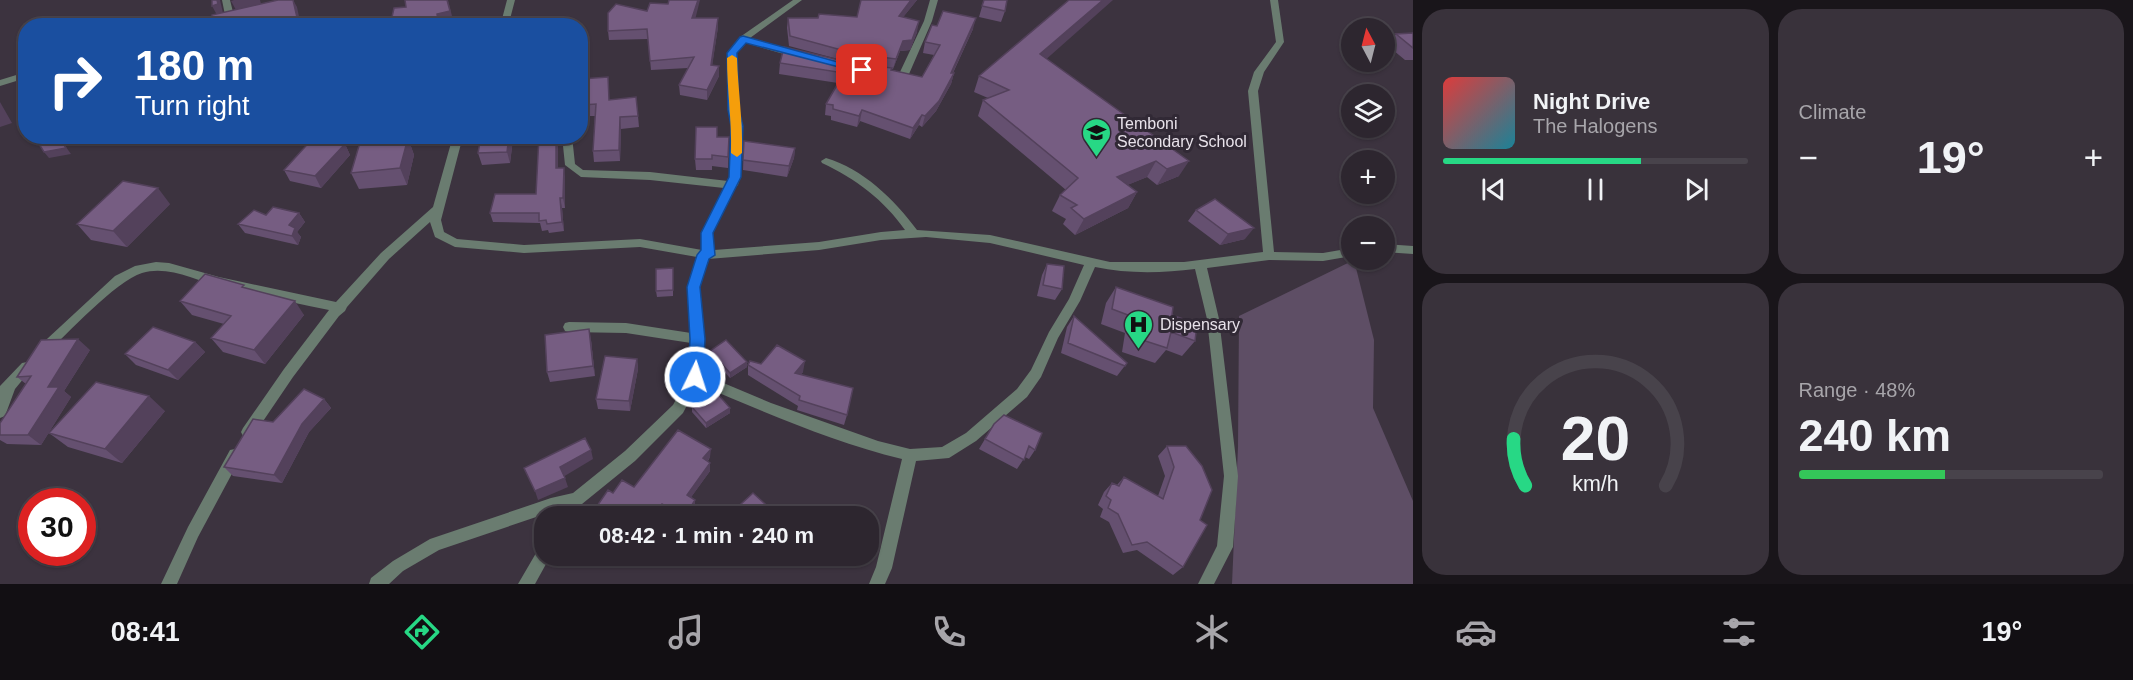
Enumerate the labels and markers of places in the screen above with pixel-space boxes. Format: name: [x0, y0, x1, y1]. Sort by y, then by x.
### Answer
pin: [836, 44, 887, 95]
place label: Temboni Secondary School: [1117, 115, 1247, 150]
school or university icon: Temboni Secondary School: [1080, 116, 1112, 158]
hospital icon: Dispensary: [1123, 308, 1155, 350]
place label: Dispensary: [1160, 316, 1240, 333]

